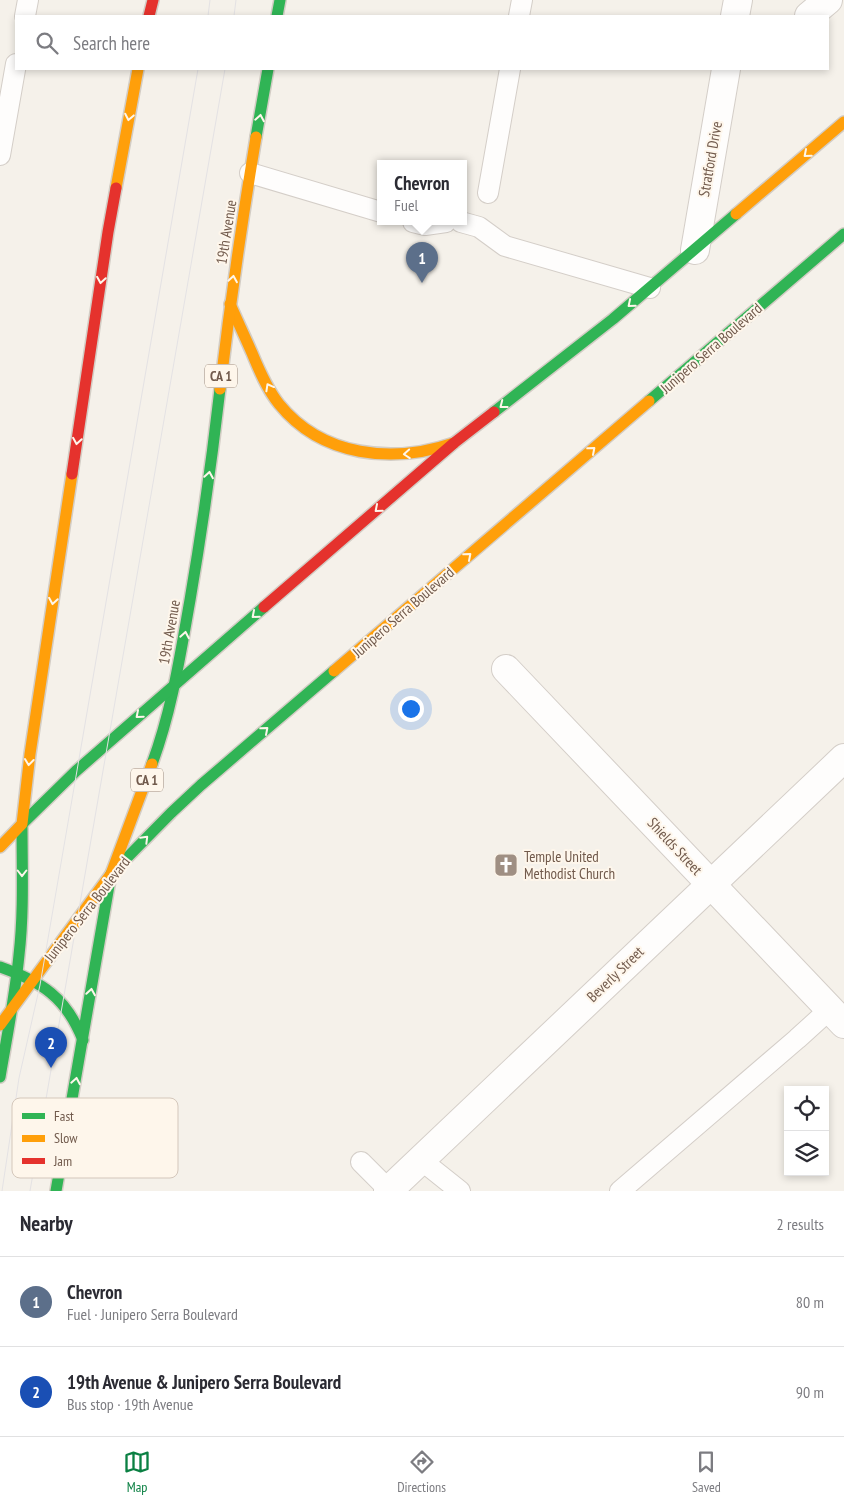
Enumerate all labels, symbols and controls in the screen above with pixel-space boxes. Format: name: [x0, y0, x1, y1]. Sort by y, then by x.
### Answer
search box: [15, 15, 829, 70]
icon: search: [33, 29, 61, 57]
text: Search here: [73, 31, 150, 55]
one-way arrow: [124, 112, 135, 121]
one-way arrow: [254, 114, 264, 123]
street label: Stratford Drive: [694, 120, 726, 198]
one-way arrow: [804, 148, 813, 156]
popup: [377, 160, 467, 225]
text: Chevron: [394, 171, 450, 195]
text: Fuel: [394, 195, 418, 215]
street label: 19th Avenue: [212, 198, 240, 266]
pin: 1: [406, 242, 438, 283]
one-way arrow: [228, 274, 238, 283]
one-way arrow: [97, 276, 107, 284]
one-way arrow: [627, 299, 636, 308]
street label: Junipero Serra Boulevard: [656, 299, 766, 398]
road number: CA 1: [205, 364, 237, 388]
one-way arrow: [265, 384, 275, 393]
one-way arrow: [500, 399, 509, 407]
one-way arrow: [72, 437, 83, 445]
one-way arrow: [586, 447, 595, 456]
one-way arrow: [403, 448, 411, 459]
one-way arrow: [203, 470, 214, 478]
one-way arrow: [375, 503, 384, 512]
one-way arrow: [463, 552, 472, 561]
street label: Junipero Serra Boulevard: [348, 563, 458, 662]
one-way arrow: [48, 598, 59, 606]
street label: 19th Avenue: [154, 598, 184, 666]
one-way arrow: [252, 609, 261, 618]
one-way arrow: [179, 631, 189, 640]
your location: [398, 696, 424, 722]
one-way arrow: [135, 709, 144, 718]
one-way arrow: [260, 727, 269, 736]
one-way arrow: [24, 758, 35, 766]
road number: CA 1: [131, 768, 163, 792]
street label: Shields Street: [644, 813, 706, 879]
one-way arrow: [139, 836, 148, 845]
place label: Temple United Methodist Church: [524, 847, 615, 883]
church icon: Temple United Methodist Church: [493, 852, 519, 878]
street label: Junipero Serra Boulevard: [39, 853, 134, 966]
one-way arrow: [17, 869, 27, 877]
street label: Beverly Street: [582, 942, 648, 1006]
one-way arrow: [86, 987, 96, 996]
pin: 2: [35, 1027, 67, 1068]
one-way arrow: [71, 1076, 81, 1085]
map controls: [784, 1086, 829, 1176]
button: locate: [784, 1086, 829, 1131]
legend: [12, 1098, 178, 1178]
text: Fast: [54, 1107, 74, 1125]
text: Slow: [54, 1129, 78, 1147]
button: layers: [784, 1131, 829, 1176]
text: Jam: [53, 1152, 72, 1170]
text: Nearby: [20, 1210, 73, 1237]
text: 2 results: [777, 1214, 824, 1234]
text: Chevron: [67, 1280, 122, 1304]
text: 1: [32, 1292, 40, 1312]
text: 80 m: [796, 1292, 824, 1312]
text: Fuel · Junipero Serra Boulevard: [67, 1304, 238, 1324]
text: 19th Avenue & Junipero Serra Boulevard: [67, 1370, 341, 1394]
text: 2: [32, 1382, 40, 1402]
text: 90 m: [796, 1382, 824, 1402]
text: Bus stop · 19th Avenue: [67, 1394, 193, 1414]
tab: Map: [123, 1448, 151, 1496]
tab: Directions: [397, 1448, 446, 1496]
tab: Saved: [692, 1448, 721, 1496]

